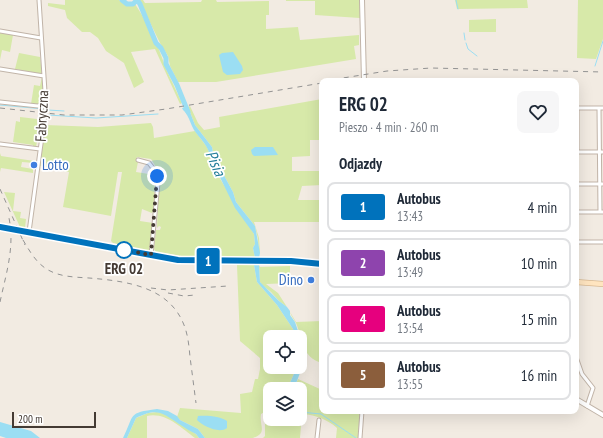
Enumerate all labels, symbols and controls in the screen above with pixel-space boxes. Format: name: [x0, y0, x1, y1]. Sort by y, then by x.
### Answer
street label: Fabryczna: [31, 90, 52, 142]
button: heart: [517, 91, 559, 133]
text: ERG 02: [339, 92, 388, 116]
text: Pieszo · 4 min · 260 m: [339, 119, 439, 136]
water label: Pisia: [202, 147, 231, 180]
text: Odjazdy: [339, 154, 382, 173]
place label: Lotto: [42, 155, 69, 174]
marker: Lotto: [29, 160, 39, 170]
your location: [147, 166, 167, 186]
text: Autobus: [397, 189, 441, 208]
text: 1: [360, 198, 366, 216]
text: 4 min: [527, 198, 557, 217]
text: 13:43: [397, 208, 423, 225]
marker: ERG 02: [115, 241, 133, 259]
text: Autobus: [397, 245, 441, 264]
line badge: 1: [195, 248, 221, 274]
text: 1: [205, 252, 211, 270]
text: 2: [360, 254, 366, 272]
text: 10 min: [521, 254, 557, 273]
place label: ERG 02: [105, 259, 143, 278]
text: 13:49: [397, 264, 423, 281]
place label: Dino: [279, 270, 303, 289]
marker: Dino: [306, 275, 316, 285]
text: Autobus: [397, 301, 441, 320]
text: 4: [360, 310, 366, 328]
text: 15 min: [521, 310, 557, 329]
text: 13:54: [397, 320, 423, 337]
map controls: [263, 330, 307, 426]
button: locate: [263, 330, 307, 374]
text: Autobus: [397, 357, 441, 376]
text: 5: [360, 366, 366, 384]
text: 16 min: [521, 366, 557, 385]
text: 13:55: [397, 376, 423, 393]
button: layers: [263, 382, 307, 426]
scale bar: [12, 410, 96, 429]
text: 200 m: [18, 412, 42, 426]

